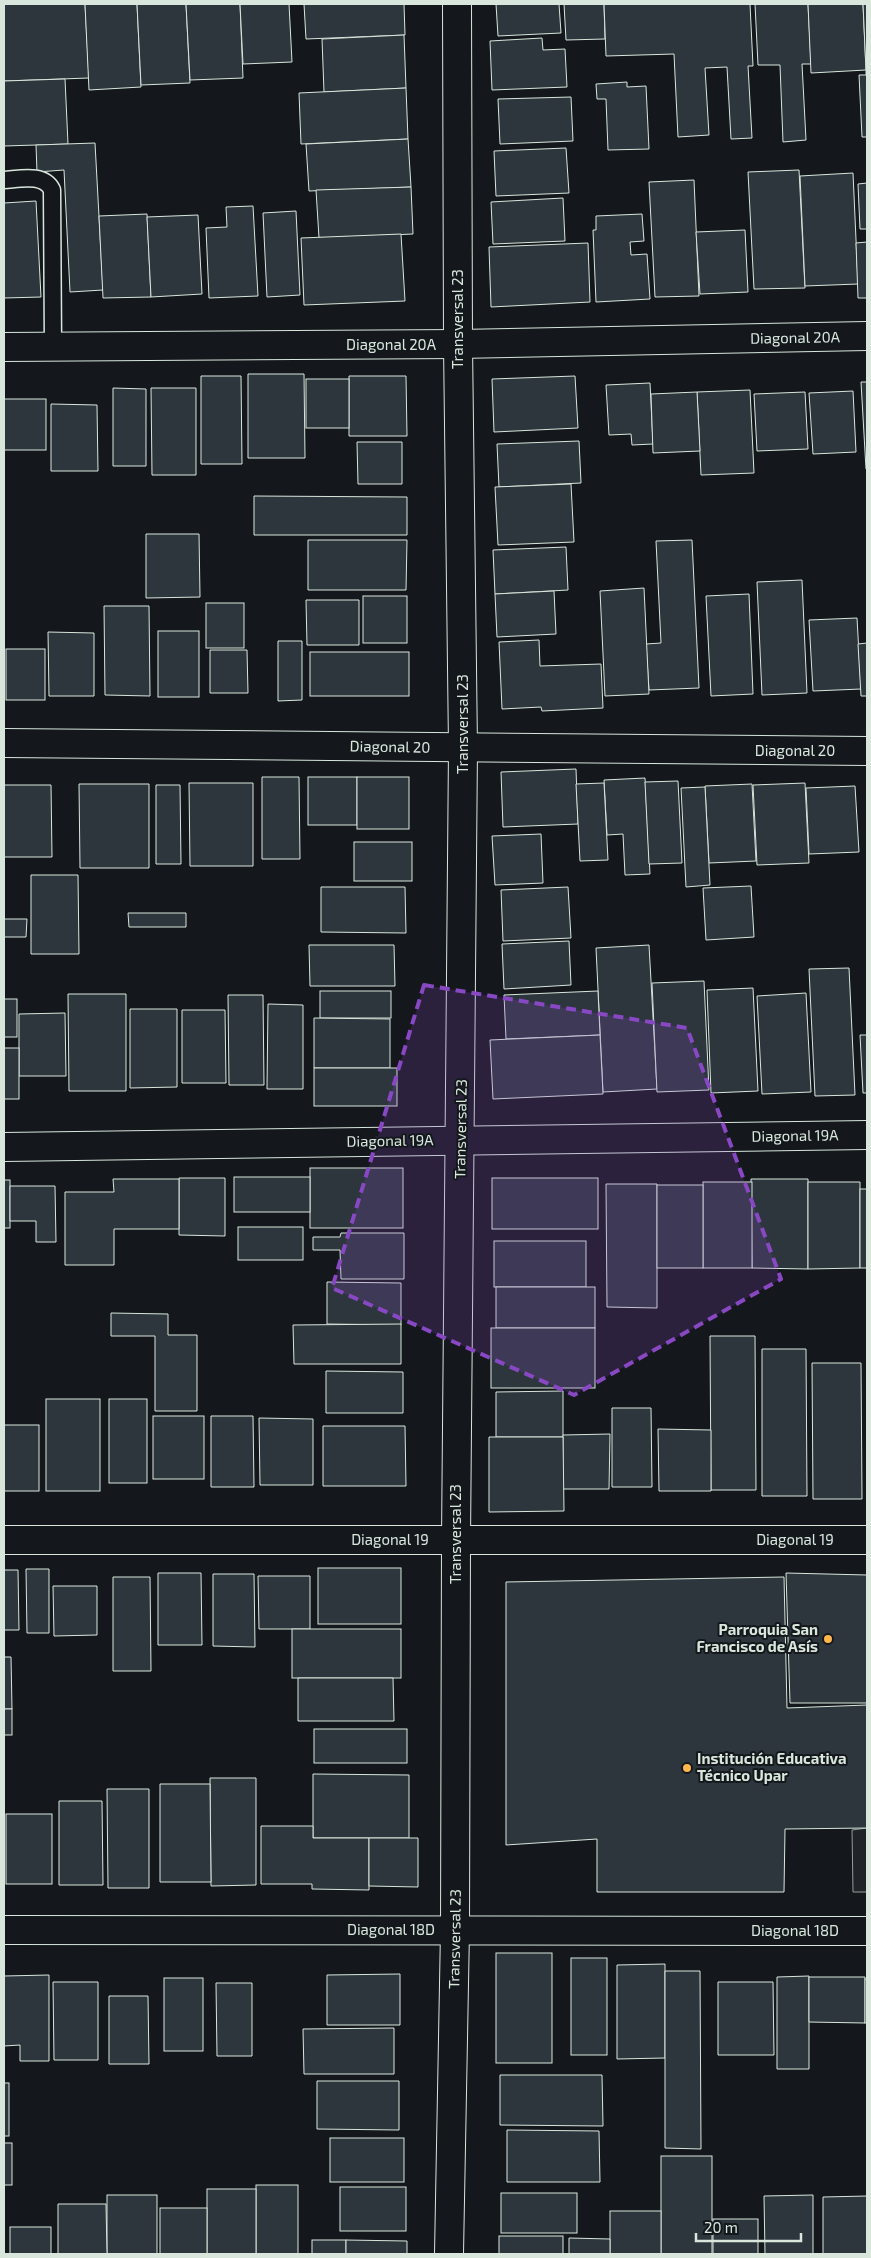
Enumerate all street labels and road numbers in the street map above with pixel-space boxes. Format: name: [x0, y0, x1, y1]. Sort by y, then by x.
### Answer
street label: Transversal 23: [448, 269, 466, 369]
street label: Diagonal 20A: [750, 327, 841, 347]
street label: Diagonal 20A: [346, 335, 437, 353]
street label: Transversal 23: [453, 674, 471, 774]
street label: Diagonal 20: [350, 736, 430, 756]
street label: Diagonal 20: [755, 741, 835, 759]
street label: Transversal 23: [450, 1079, 470, 1179]
street label: Diagonal 19A: [751, 1125, 839, 1145]
street label: Diagonal 19A: [346, 1130, 434, 1150]
street label: Transversal 23: [446, 1484, 464, 1584]
street label: Diagonal 19: [351, 1530, 429, 1548]
street label: Diagonal 19: [756, 1530, 834, 1548]
street label: Transversal 23: [444, 1889, 464, 1989]
street label: Diagonal 18D: [347, 1920, 435, 1938]
street label: Diagonal 18D: [751, 1921, 839, 1939]

